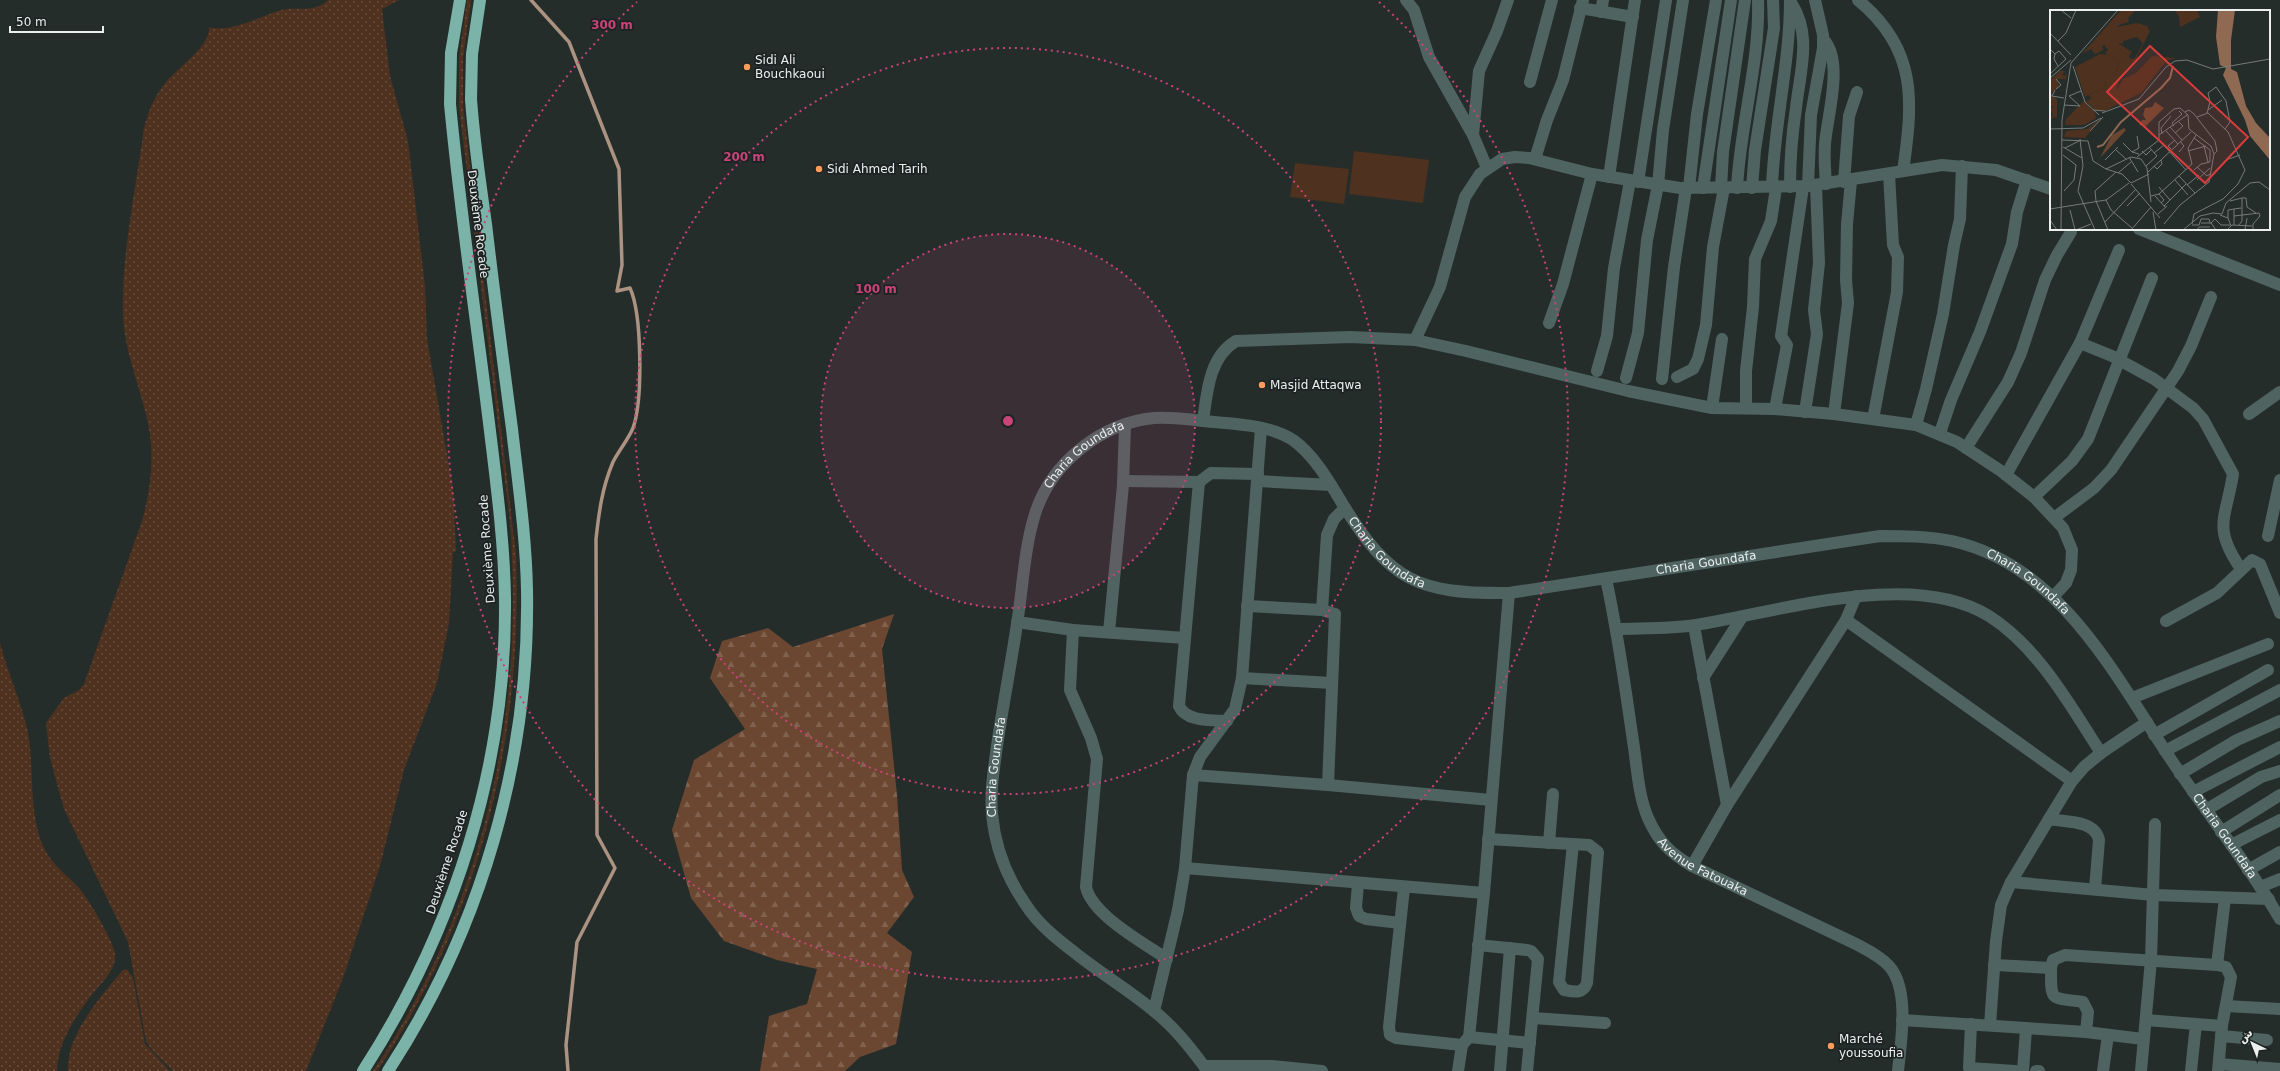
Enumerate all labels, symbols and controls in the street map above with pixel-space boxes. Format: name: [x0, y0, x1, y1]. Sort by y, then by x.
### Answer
scale bar: [10, 8, 103, 34]
inset map: [2050, 10, 2270, 230]
text: 50 m: [16, 15, 47, 29]
text: 300 m: [591, 18, 633, 32]
place label: Sidi Ali Bouchkaoui: [755, 53, 825, 81]
marker: Sidi Ali Bouchkaoui: [742, 62, 752, 72]
text: 200 m: [723, 150, 765, 164]
place label: Sidi Ahmed Tarih: [827, 162, 928, 176]
marker: Sidi Ahmed Tarih: [814, 164, 824, 174]
street label: Deuxième Rocade: [464, 169, 492, 279]
text: 100 m: [855, 282, 897, 296]
place label: Masjid Attaqwa: [1270, 378, 1362, 392]
marker: Masjid Attaqwa: [1257, 380, 1267, 390]
centre of rings: [1001, 414, 1015, 428]
street label: Charia Goundafa: [1041, 418, 1126, 491]
street label: Deuxième Rocade: [476, 494, 498, 604]
street label: Charia Goundafa: [1345, 514, 1427, 591]
street label: Charia Goundafa: [1984, 546, 2073, 617]
street label: Charia Goundafa: [1655, 548, 1757, 577]
street label: Charia Goundafa: [984, 716, 1008, 818]
street label: Charia Goundafa: [2190, 791, 2260, 881]
street label: Deuxième Rocade: [423, 808, 471, 916]
street label: Avenue Fatouaka: [1655, 835, 1750, 899]
north arrow: [2232, 1023, 2272, 1063]
text: ش: [2236, 1026, 2256, 1046]
place label: Marché youssoufia: [1839, 1032, 1903, 1060]
marker: Marché youssoufia: [1826, 1041, 1836, 1051]

